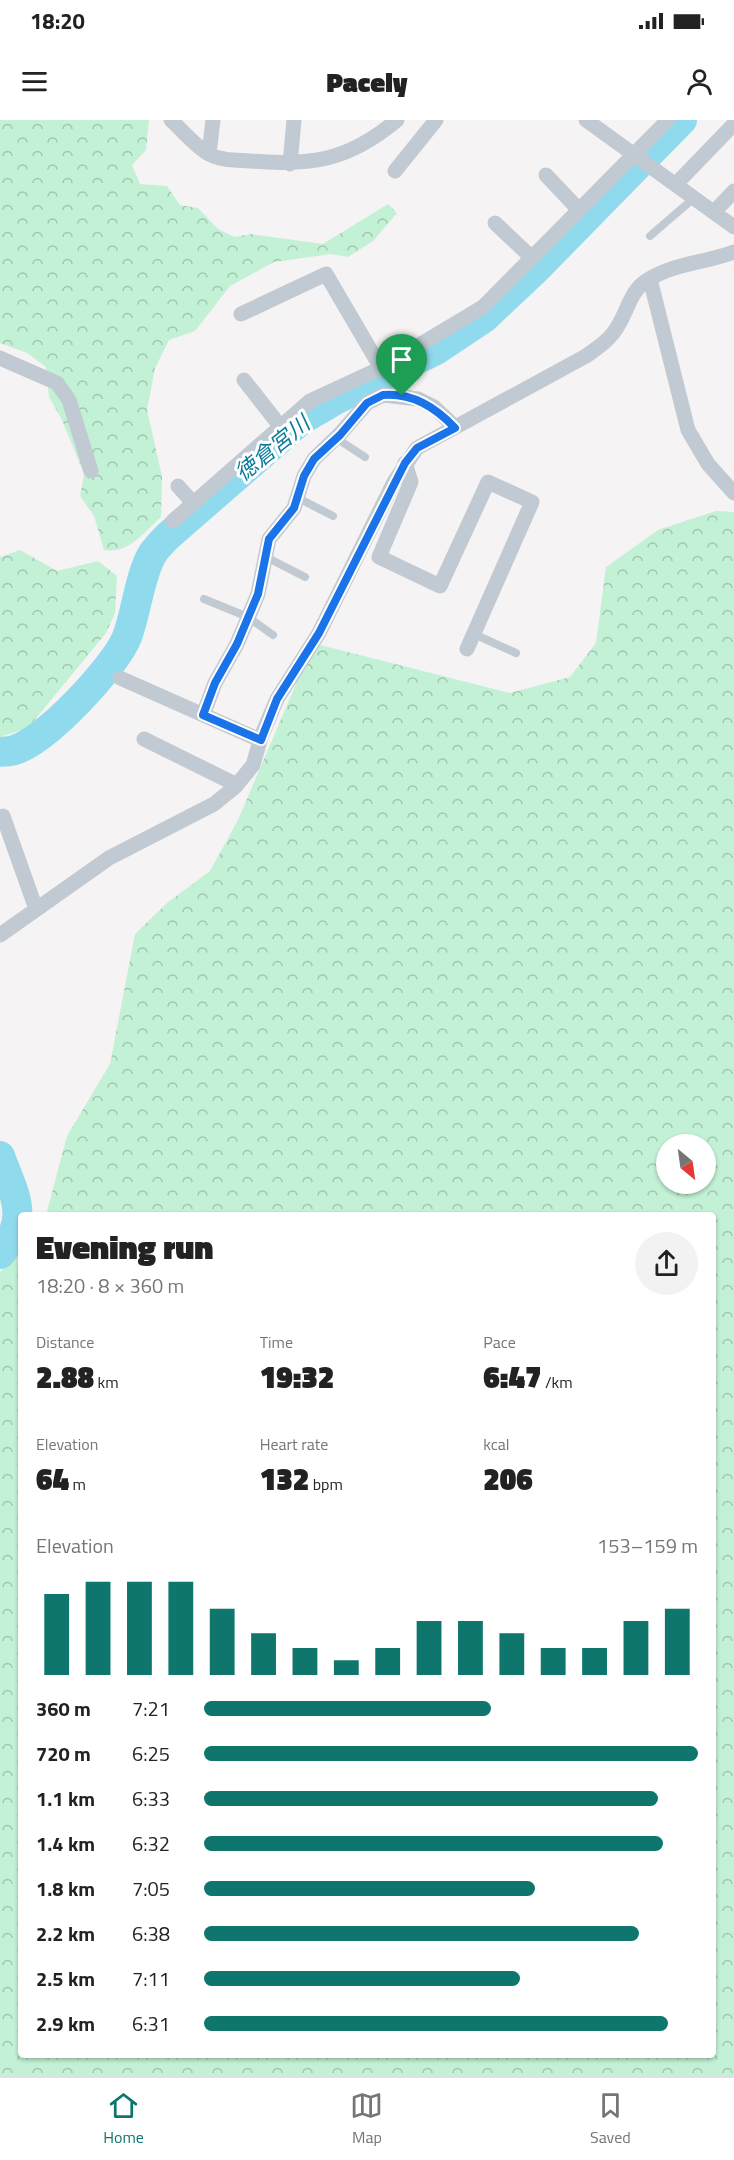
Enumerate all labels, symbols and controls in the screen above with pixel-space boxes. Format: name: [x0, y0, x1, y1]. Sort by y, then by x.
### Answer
text: 18:20: [30, 4, 85, 38]
text: Pacely: [326, 61, 408, 102]
icon: menu: [18, 65, 51, 98]
icon: person: [683, 65, 716, 98]
pin: [376, 334, 427, 396]
icon: arrive: [385, 343, 418, 376]
water label: 徳倉宮川: [227, 406, 318, 489]
north arrow: [656, 1134, 716, 1194]
map controls: [656, 1134, 716, 1194]
text: Evening run: [36, 1222, 213, 1272]
button: share: [635, 1232, 698, 1295]
text: 18:20 · 8 × 360 m: [36, 1270, 184, 1301]
text: Distance: [36, 1330, 94, 1354]
text: Time: [260, 1330, 293, 1354]
text: Pace: [483, 1330, 516, 1354]
text: 2.88: [36, 1354, 94, 1400]
text: 19:32: [260, 1354, 334, 1400]
text: 6:47: [483, 1354, 541, 1400]
text: km: [94, 1370, 119, 1394]
text: /km: [541, 1370, 573, 1394]
text: Elevation: [36, 1432, 98, 1456]
text: Heart rate: [260, 1432, 328, 1456]
text: kcal: [483, 1432, 509, 1456]
text: 64: [36, 1456, 69, 1502]
text: 132: [260, 1456, 309, 1502]
text: 206: [483, 1456, 533, 1502]
text: m: [69, 1472, 86, 1496]
text: bpm: [309, 1472, 343, 1496]
text: Elevation: [36, 1530, 114, 1561]
text: 153–159 m: [597, 1530, 698, 1561]
text: 360 m: [36, 1693, 91, 1724]
text: 7:21: [132, 1693, 170, 1724]
text: 720 m: [36, 1738, 91, 1769]
text: 6:25: [132, 1738, 170, 1769]
text: 1.1 km: [36, 1783, 95, 1814]
text: 6:33: [132, 1783, 170, 1814]
text: 1.4 km: [36, 1828, 95, 1859]
text: 6:32: [132, 1828, 170, 1859]
text: 1.8 km: [36, 1873, 95, 1904]
text: 7:05: [132, 1873, 170, 1904]
text: 2.2 km: [36, 1918, 95, 1949]
text: 6:38: [132, 1918, 170, 1949]
text: 2.5 km: [36, 1963, 95, 1994]
text: 7:11: [132, 1963, 170, 1994]
text: 2.9 km: [36, 2008, 95, 2039]
text: 6:31: [132, 2008, 170, 2039]
tab: Home: [103, 2089, 144, 2149]
tab: Map: [350, 2089, 383, 2149]
tab: Saved: [590, 2089, 631, 2149]

